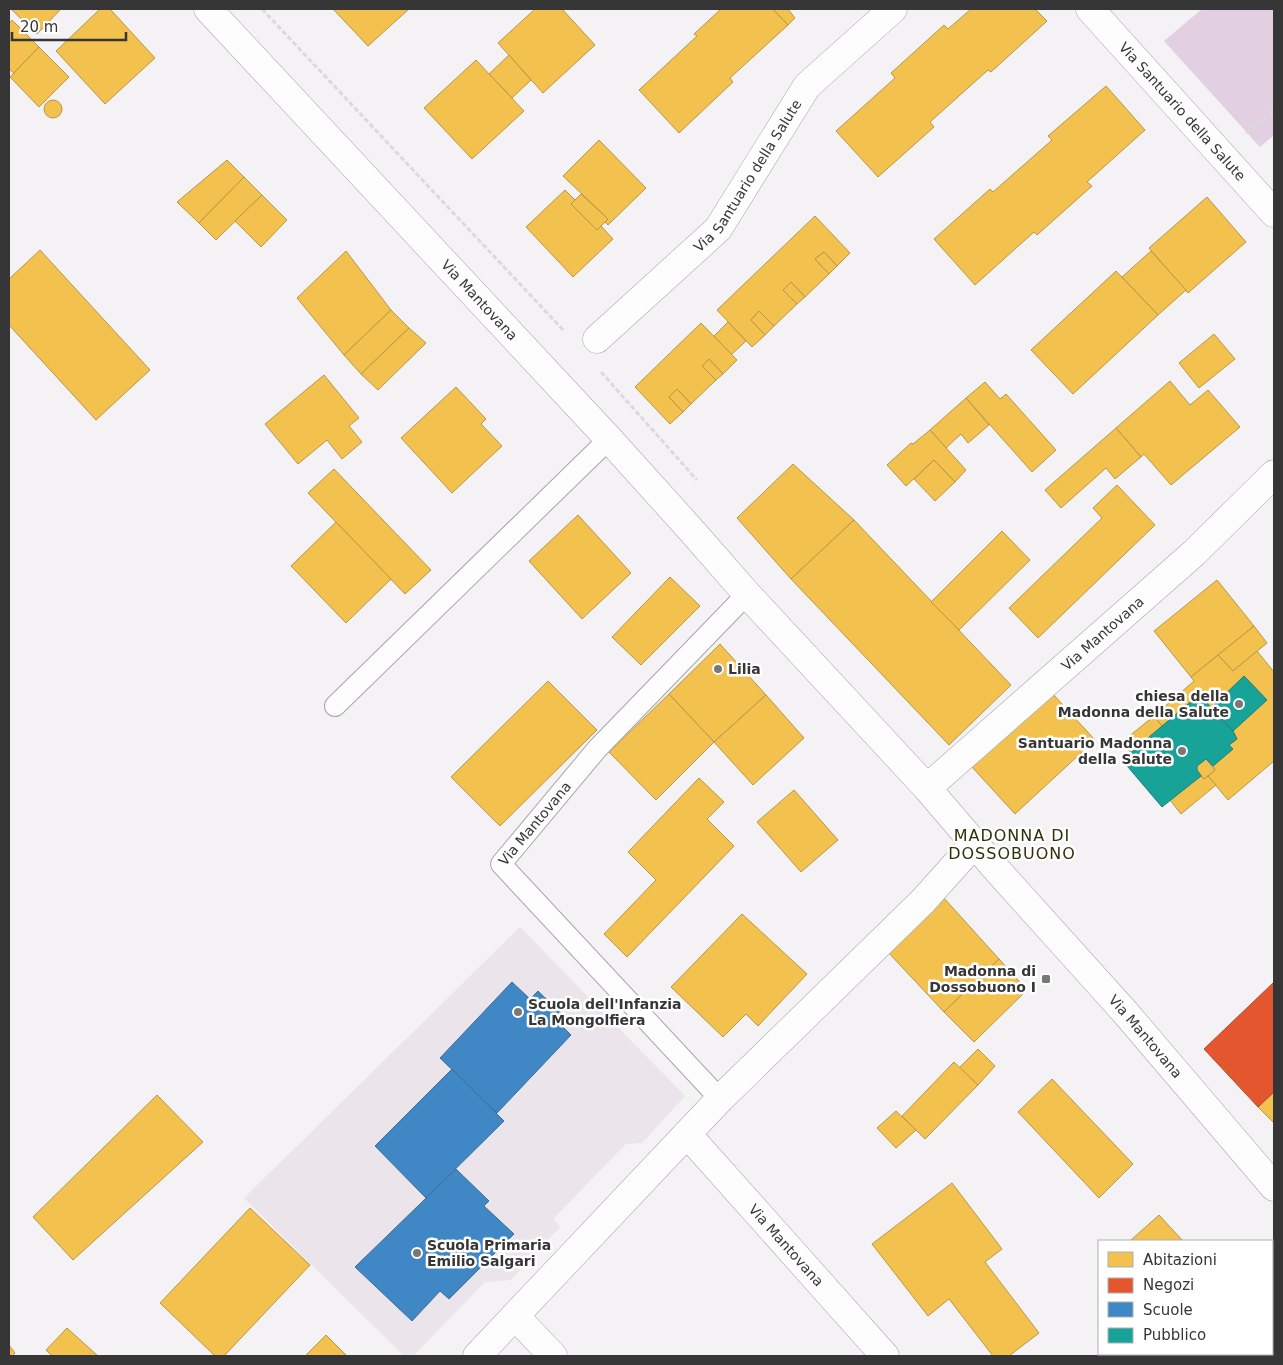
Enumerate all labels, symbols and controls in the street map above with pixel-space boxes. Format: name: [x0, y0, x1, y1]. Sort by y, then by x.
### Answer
scale bar: [12, 10, 126, 42]
text: 20 m: [20, 18, 58, 36]
street label: Via Santuario della Salute: [1116, 39, 1249, 184]
street label: Via Santuario della Salute: [690, 97, 805, 255]
street label: Via Mantovana: [438, 257, 521, 344]
street label: Via Mantovana: [1058, 593, 1147, 674]
place label: Lilia: [728, 661, 761, 677]
marker: Lilia: [712, 663, 724, 675]
place label: chiesa della Madonna della Salute: [1058, 688, 1229, 720]
marker: chiesa della Madonna della Salute: [1233, 698, 1245, 710]
place label: Santuario Madonna della Salute: [1018, 735, 1172, 767]
marker: Santuario Madonna della Salute: [1176, 745, 1188, 757]
street label: Via Mantovana: [495, 778, 574, 869]
district label: MADONNA DI DOSSOBUONO: [948, 826, 1076, 863]
place label: Madonna di Dossobuono I: [929, 963, 1036, 995]
marker: Madonna di Dossobuono I: [1040, 973, 1052, 985]
street label: Via Mantovana: [1105, 992, 1185, 1081]
place label: Scuola dell'Infanzia La Mongolfiera: [528, 996, 682, 1028]
marker: Scuola dell'Infanzia La Mongolfiera: [512, 1006, 524, 1018]
street label: Via Mantovana: [746, 1201, 827, 1289]
place label: Scuola Primaria Emilio Salgari: [427, 1237, 551, 1269]
legend: [1098, 1240, 1273, 1355]
marker: Scuola Primaria Emilio Salgari: [411, 1247, 423, 1259]
text: Abitazioni: [1143, 1251, 1217, 1269]
text: Negozi: [1143, 1276, 1194, 1294]
text: Scuole: [1143, 1301, 1193, 1319]
text: Pubblico: [1143, 1326, 1206, 1344]

